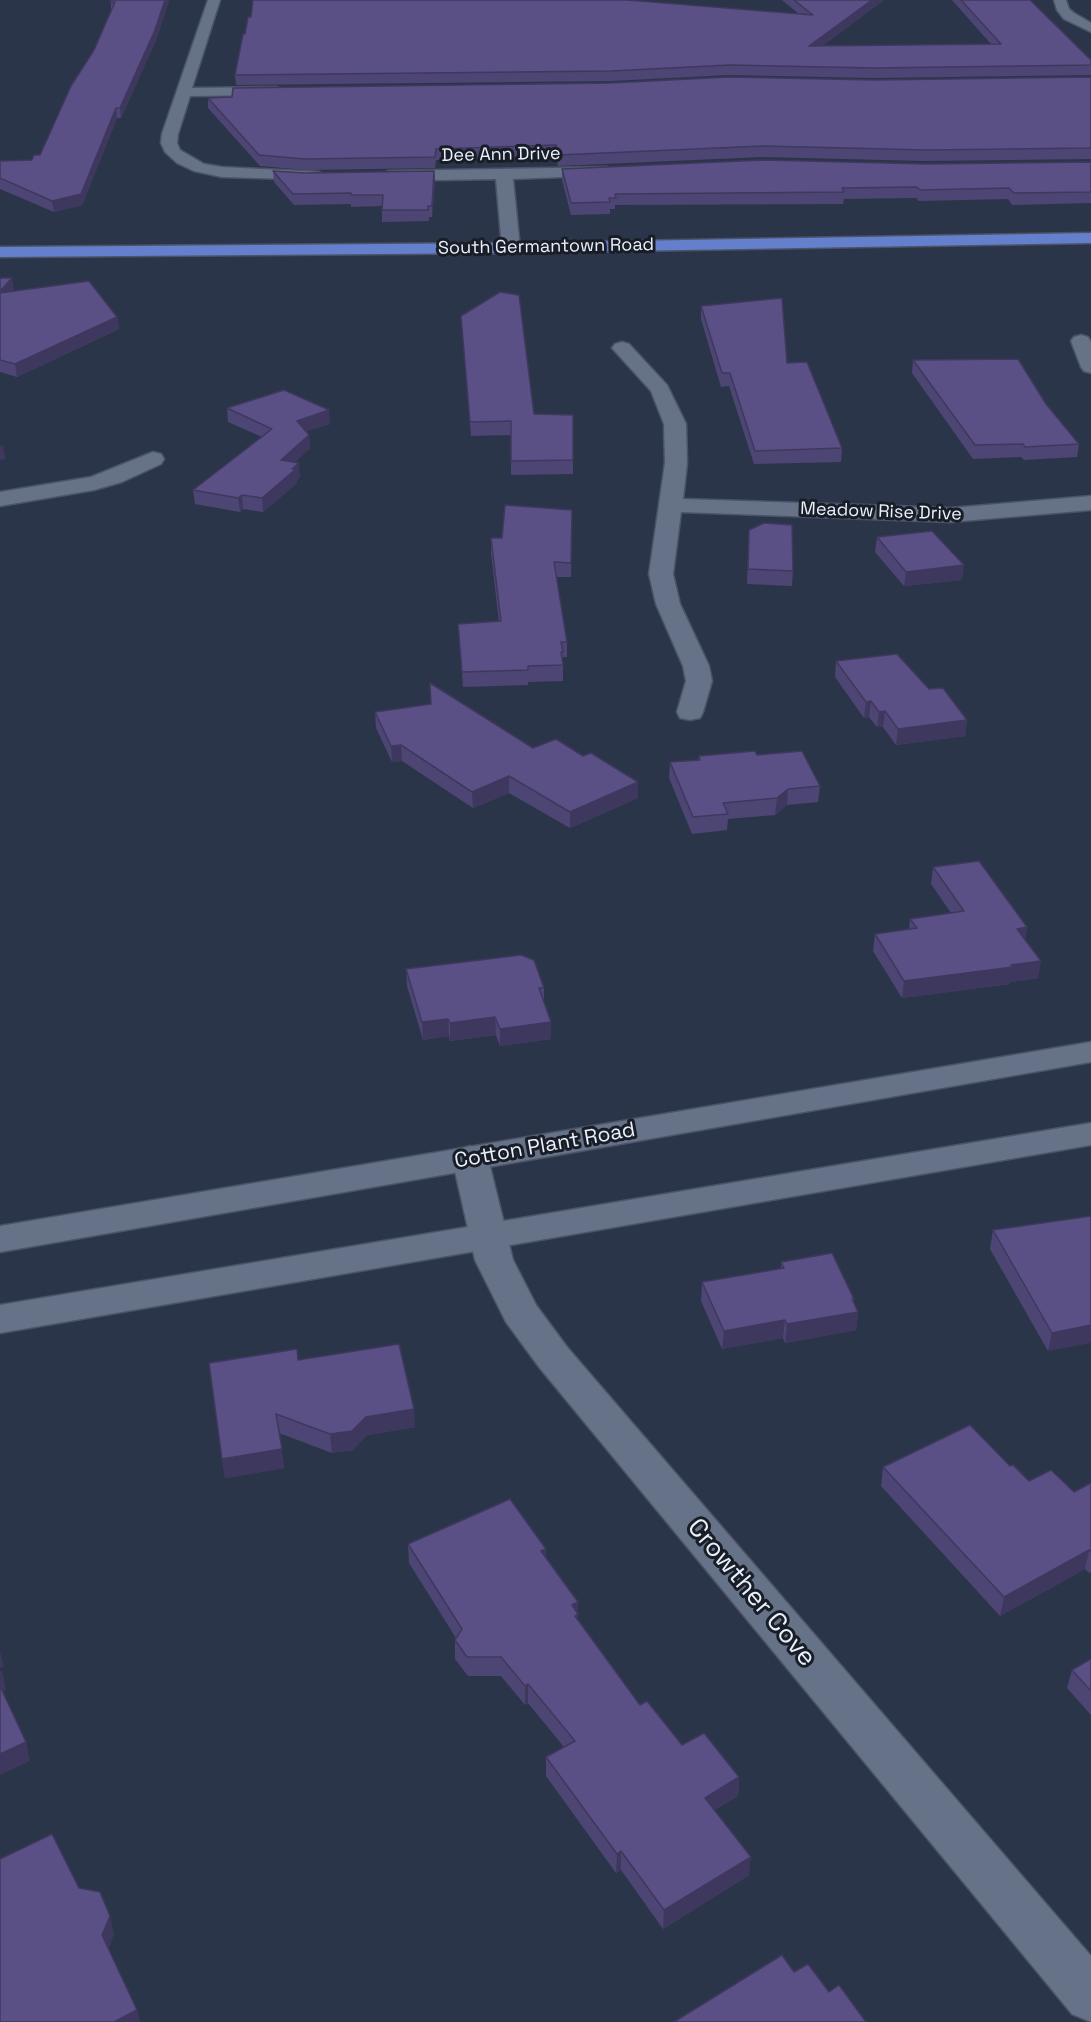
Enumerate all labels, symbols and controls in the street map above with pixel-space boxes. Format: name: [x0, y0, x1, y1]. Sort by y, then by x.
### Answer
street label: Dee Ann Drive: [441, 143, 561, 167]
street label: South Germantown Road: [438, 234, 654, 260]
street label: Meadow Rise Drive: [800, 498, 962, 526]
street label: Cotton Plant Road: [453, 1118, 637, 1174]
street label: Crowther Cove: [680, 1513, 822, 1673]

